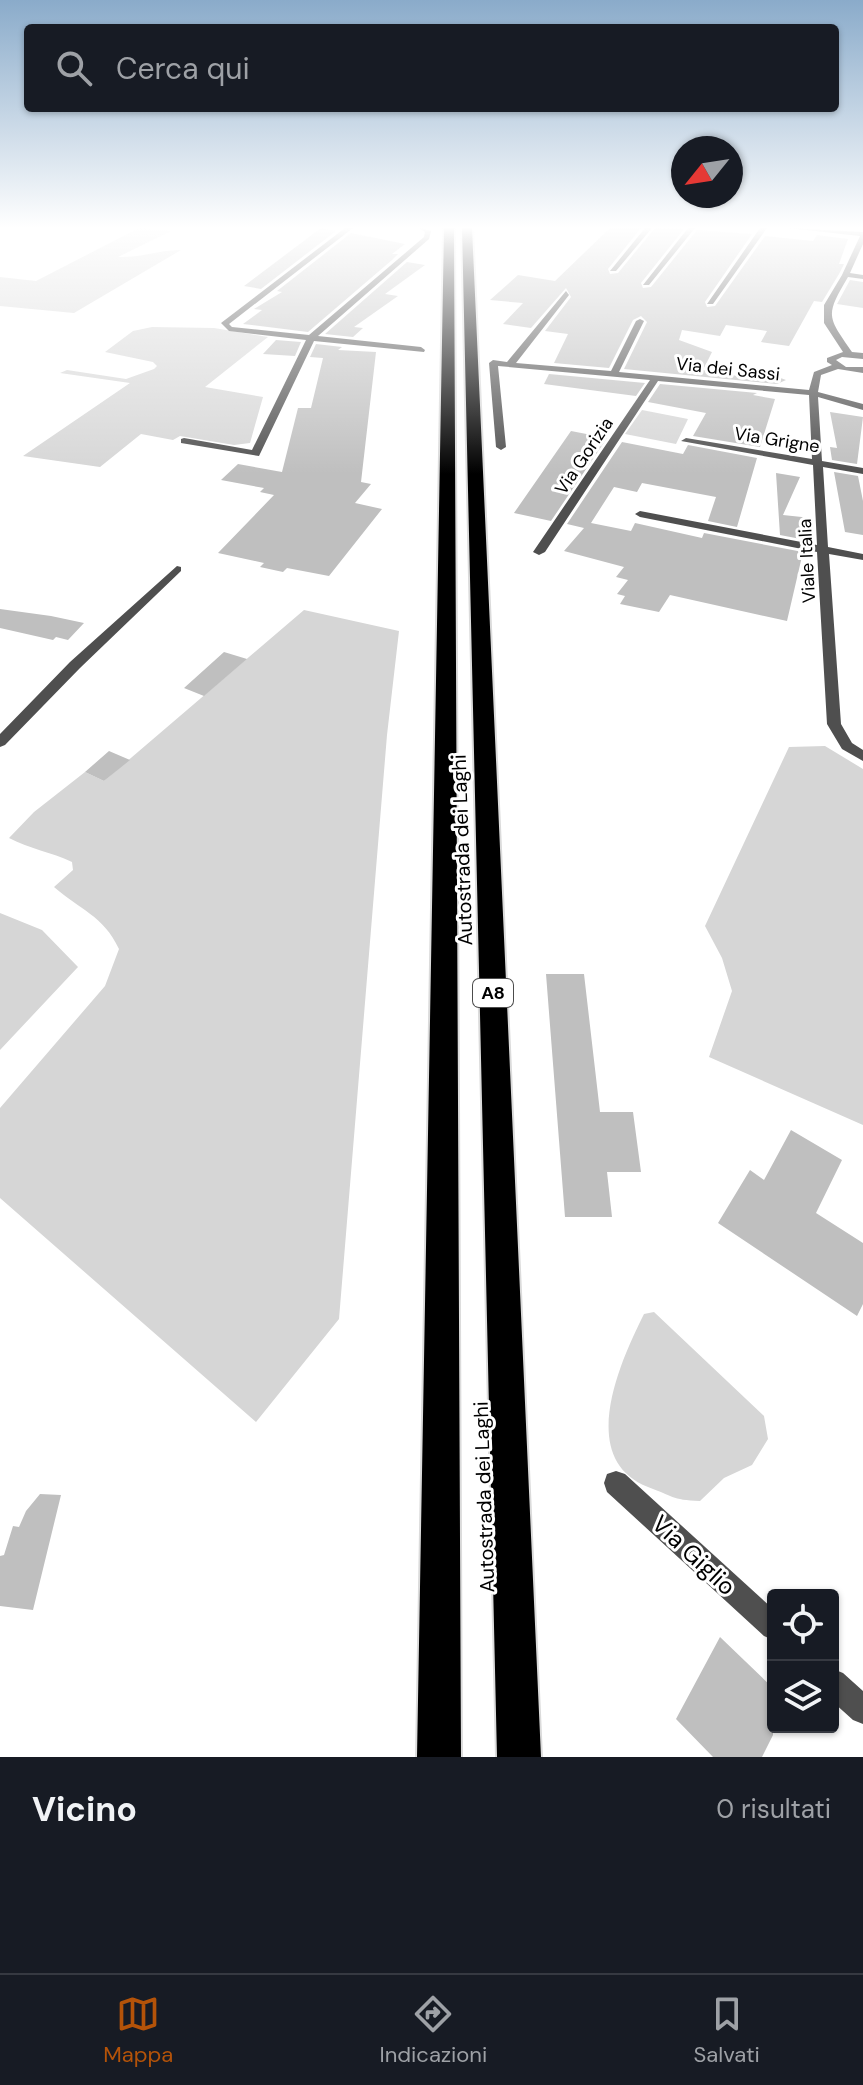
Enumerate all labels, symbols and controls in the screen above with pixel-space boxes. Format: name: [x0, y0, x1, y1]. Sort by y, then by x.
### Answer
search box: [24, 24, 839, 112]
icon: search: [52, 46, 96, 90]
text: Cerca qui: [116, 49, 250, 88]
north arrow: [671, 136, 743, 208]
street label: Via dei Sassi: [675, 352, 781, 386]
street label: Via Gorizia: [549, 413, 619, 499]
street label: Via Grigne: [733, 421, 821, 459]
street label: Viale Italia: [793, 518, 821, 604]
street label: Autostrada dei Laghi: [446, 754, 478, 946]
road number: A8: [473, 979, 513, 1007]
street label: Autostrada dei Laghi: [468, 1401, 500, 1593]
street label: Via Giglio: [645, 1508, 743, 1602]
map controls: [767, 1589, 839, 1733]
button: locate: [767, 1589, 839, 1661]
button: layers: [767, 1661, 839, 1733]
text: Vicino: [32, 1787, 137, 1832]
text: 0 risultati: [716, 1792, 831, 1826]
tab: Mappa: [103, 1992, 173, 2069]
tab: Indicazioni: [380, 1992, 487, 2069]
tab: Salvati: [694, 1992, 760, 2069]

